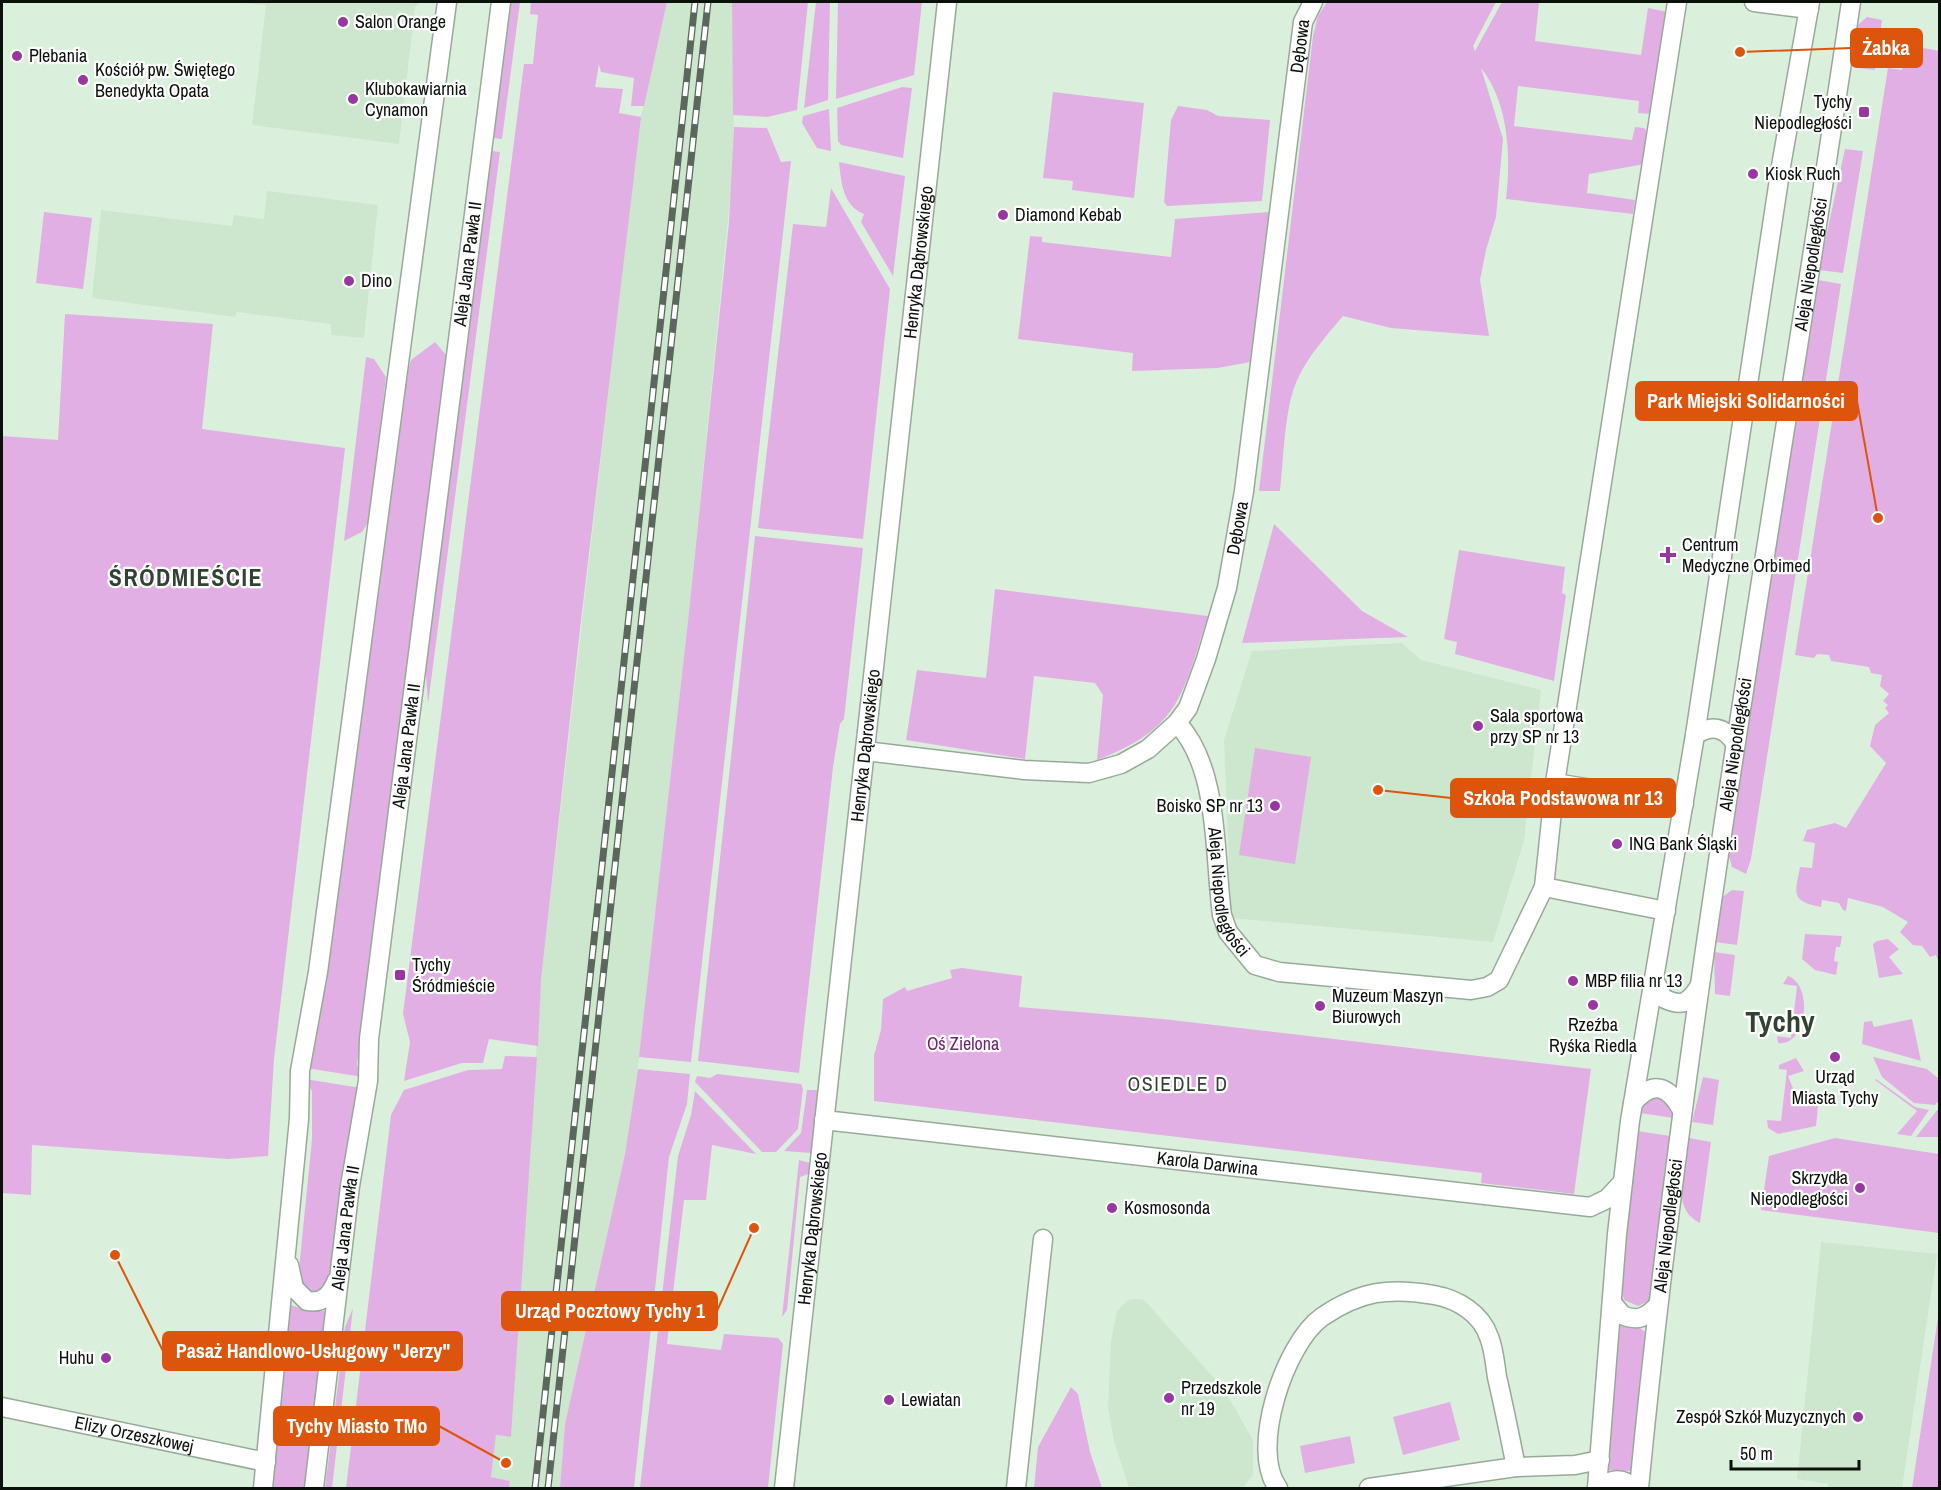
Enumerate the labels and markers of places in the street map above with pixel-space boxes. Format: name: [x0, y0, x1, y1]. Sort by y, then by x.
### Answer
place label: Salon Orange: [355, 9, 446, 34]
marker: Salon Orange: [336, 15, 350, 29]
callout: Żabka: [1851, 29, 1922, 67]
place label: Plebania: [29, 43, 87, 68]
marker: Plebania: [10, 49, 24, 63]
place label: Kościół pw. Świętego Benedykta Opata: [95, 57, 235, 103]
marker: Kościół pw. Świętego Benedykta Opata: [76, 73, 90, 87]
place label: Klubokawiarnia Cynamon: [365, 76, 467, 122]
place label: Tychy Niepodległości: [1754, 89, 1853, 135]
marker: Klubokawiarnia Cynamon: [346, 92, 360, 106]
marker: Tychy Niepodległości: [1857, 105, 1871, 119]
place label: Kiosk Ruch: [1765, 161, 1840, 186]
marker: Kiosk Ruch: [1746, 167, 1760, 181]
place label: Diamond Kebab: [1015, 202, 1122, 227]
marker: Diamond Kebab: [996, 208, 1010, 222]
place label: Dino: [361, 268, 392, 293]
marker: Dino: [342, 274, 356, 288]
callout: Park Miejski Solidarności: [1636, 382, 1857, 420]
place label: Centrum Medyczne Orbimed: [1682, 532, 1811, 578]
marker: Centrum Medyczne Orbimed: [1659, 546, 1677, 564]
place label: Sala sportowa przy SP nr 13: [1490, 703, 1584, 749]
marker: Sala sportowa przy SP nr 13: [1471, 719, 1485, 733]
callout: Szkoła Podstawowa nr 13: [1451, 779, 1675, 817]
place label: Boisko SP nr 13: [1157, 793, 1263, 818]
marker: Boisko SP nr 13: [1268, 799, 1282, 813]
place label: ING Bank Śląski: [1629, 831, 1737, 856]
marker: ING Bank Śląski: [1610, 837, 1624, 851]
place label: Tychy Śródmieście: [412, 952, 495, 998]
marker: Tychy Śródmieście: [393, 968, 407, 982]
place label: MBP filia nr 13: [1585, 968, 1682, 993]
marker: MBP filia nr 13: [1566, 974, 1580, 988]
place label: Muzeum Maszyn Biurowych: [1332, 983, 1444, 1029]
marker: Rzeźba Ryśka Riedla: [1586, 998, 1600, 1012]
marker: Muzeum Maszyn Biurowych: [1313, 999, 1327, 1013]
place label: Rzeźba Ryśka Riedla: [1549, 1012, 1637, 1058]
marker: Urząd Miasta Tychy: [1828, 1050, 1842, 1064]
place label: Urząd Miasta Tychy: [1792, 1064, 1879, 1110]
place label: Skrzydła Niepodległości: [1750, 1165, 1848, 1211]
marker: Skrzydła Niepodległości: [1853, 1181, 1867, 1195]
place label: Kosmosonda: [1124, 1195, 1210, 1220]
marker: Kosmosonda: [1105, 1201, 1119, 1215]
callout: Urząd Pocztowy Tychy 1: [502, 1292, 717, 1330]
callout: Pasaż Handlowo-Usługowy "Jerzy": [163, 1332, 462, 1370]
place label: Huhu: [59, 1345, 94, 1370]
marker: Huhu: [99, 1351, 113, 1365]
place label: Przedszkole nr 19: [1181, 1375, 1261, 1421]
place label: Lewiatan: [901, 1387, 961, 1412]
marker: Przedszkole nr 19: [1162, 1391, 1176, 1405]
marker: Lewiatan: [882, 1393, 896, 1407]
place label: Zespół Szkół Muzycznych: [1676, 1404, 1846, 1429]
callout: Tychy Miasto TMo: [274, 1407, 439, 1445]
marker: Zespół Szkół Muzycznych: [1851, 1410, 1865, 1424]

